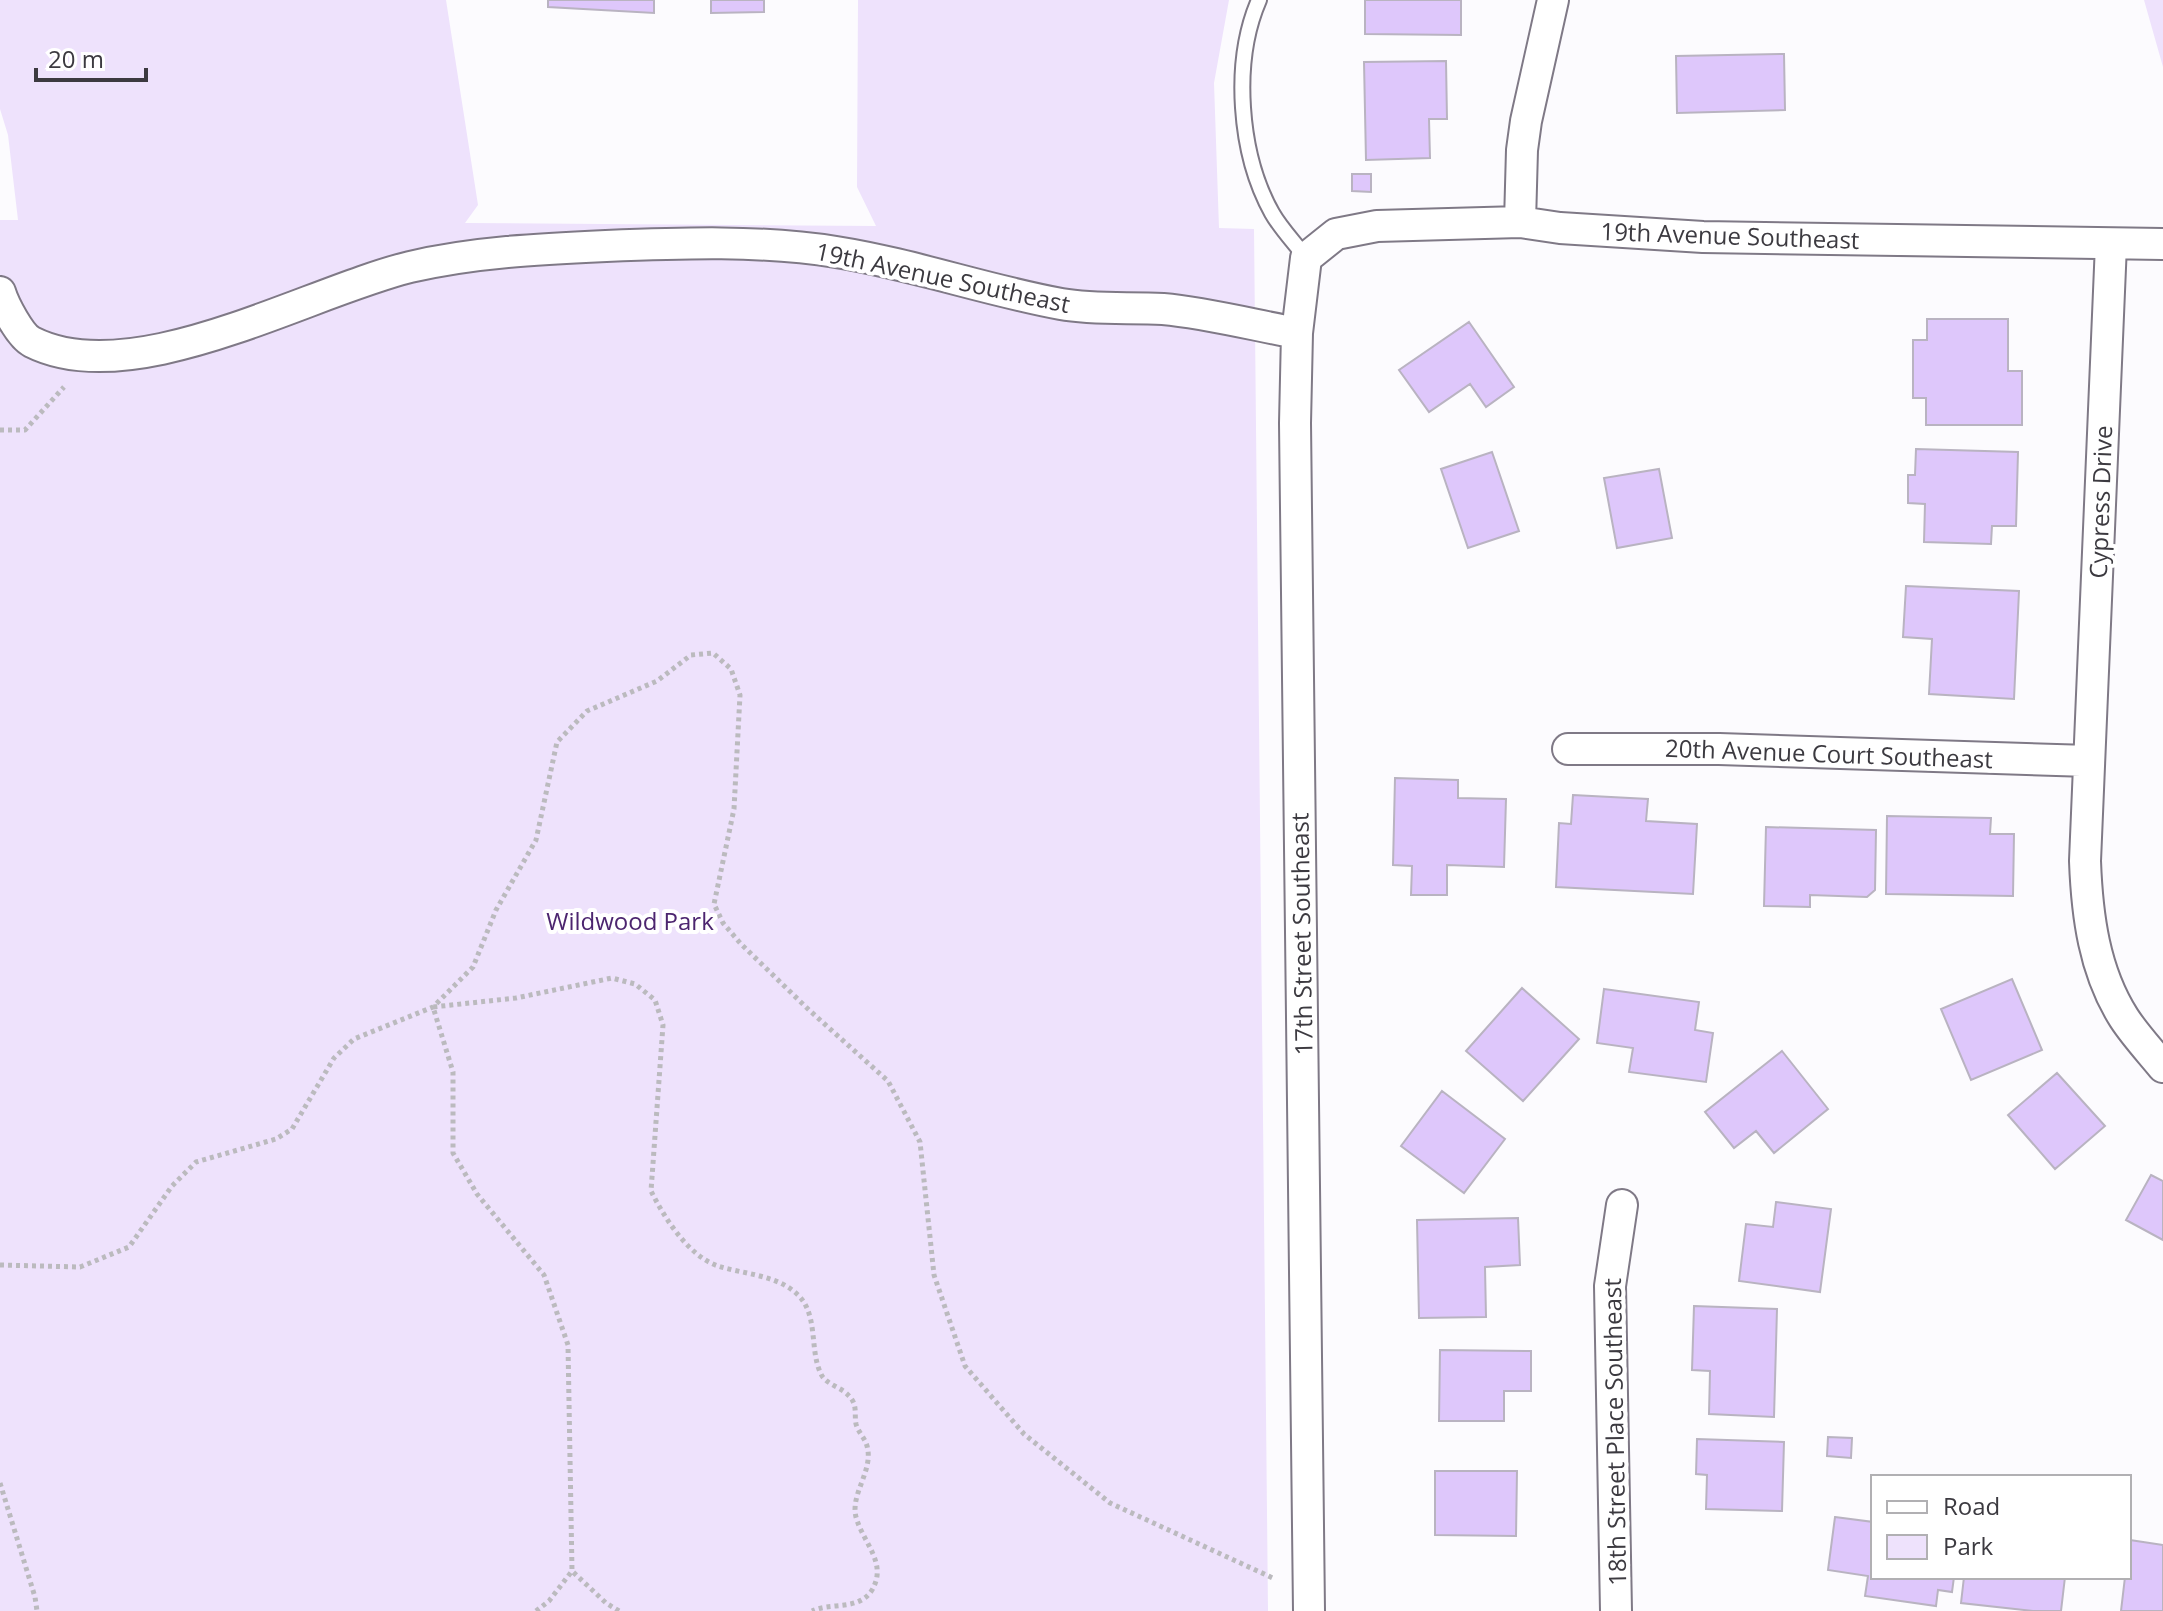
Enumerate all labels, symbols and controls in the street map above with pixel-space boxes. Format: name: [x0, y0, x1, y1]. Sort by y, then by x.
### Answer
scale bar: [36, 32, 146, 82]
text: 20 m: [48, 42, 104, 75]
street label: 19th Avenue Southeast: [1600, 214, 1860, 256]
street label: 19th Avenue Southeast: [813, 234, 1073, 320]
street label: Cypress Drive: [2081, 425, 2119, 579]
street label: 20th Avenue Court Southeast: [1665, 731, 1993, 775]
street label: 17th Street Southeast: [1282, 812, 1320, 1056]
park label: Wildwood Park: [546, 904, 714, 937]
street label: 18th Street Place Southeast: [1595, 1278, 1633, 1586]
legend: [1871, 1475, 2131, 1579]
text: Road: [1943, 1489, 2000, 1522]
text: Park: [1943, 1529, 1994, 1562]

